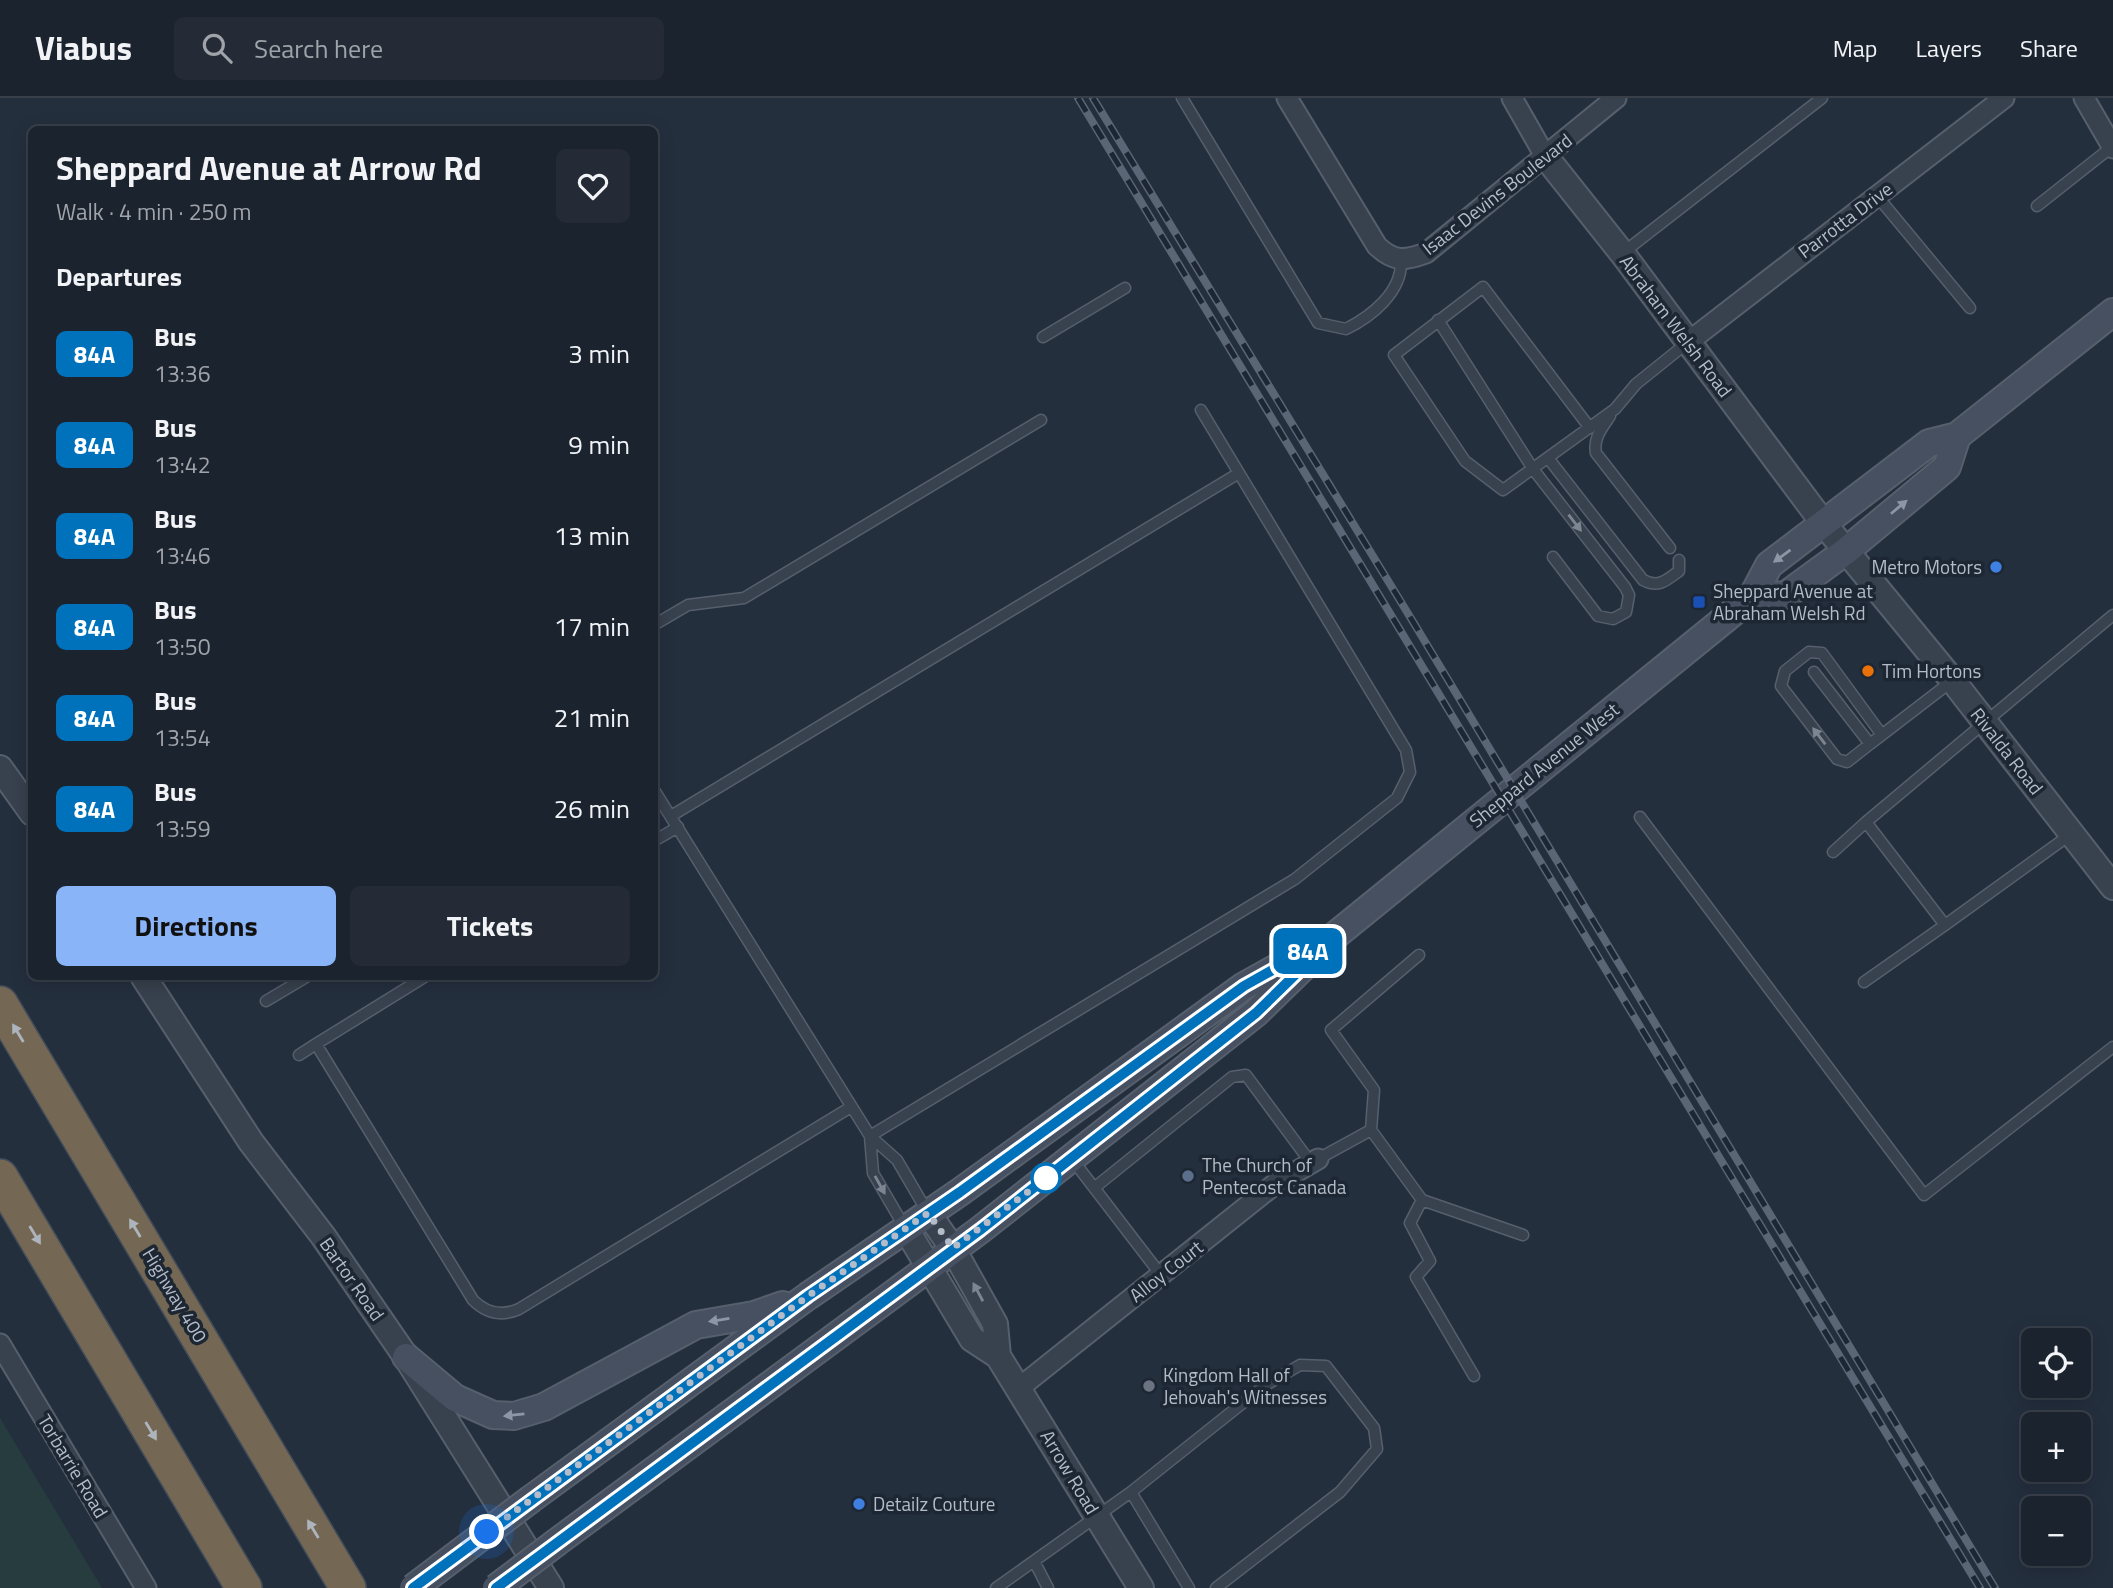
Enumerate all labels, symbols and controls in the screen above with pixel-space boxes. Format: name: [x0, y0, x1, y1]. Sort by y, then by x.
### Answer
search box: [174, 17, 664, 80]
text: Viabus: [35, 23, 132, 73]
icon: search: [198, 29, 236, 67]
text: Search here: [254, 29, 383, 68]
text: Map: [1833, 30, 1878, 66]
text: Layers: [1916, 30, 1982, 66]
text: Share: [2020, 30, 2078, 66]
street label: Isaac Devins Boulevard: [1415, 126, 1578, 262]
text: Sheppard Avenue at Arrow Rd: [56, 143, 482, 193]
button: heart: [556, 149, 630, 223]
street label: Parrotta Drive: [1791, 174, 1898, 265]
text: Walk · 4 min · 250 m: [56, 194, 252, 229]
street label: Abraham Welsh Road: [1613, 248, 1740, 403]
text: Departures: [56, 257, 182, 296]
text: Bus: [154, 317, 196, 356]
text: 3 min: [568, 334, 630, 373]
text: 84A: [74, 336, 115, 372]
text: 13:36: [154, 356, 211, 391]
text: Bus: [154, 408, 196, 447]
text: 9 min: [568, 425, 630, 464]
text: 84A: [74, 427, 115, 463]
text: 13:42: [154, 447, 211, 482]
text: Bus: [154, 499, 196, 538]
one-way arrow: [1889, 500, 1907, 515]
one-way arrow: [1568, 514, 1582, 532]
text: 13 min: [554, 516, 630, 555]
text: 84A: [74, 518, 115, 554]
text: 13:46: [154, 538, 211, 573]
one-way arrow: [1773, 548, 1791, 562]
place label: Metro Motors: [1871, 552, 1982, 581]
marker: Metro Motors: [1988, 559, 2004, 575]
place label: Sheppard Avenue at Abraham Welsh Rd: [1713, 576, 1873, 627]
text: Bus: [154, 590, 196, 629]
marker: Sheppard Avenue at Abraham Welsh Rd: [1691, 594, 1707, 610]
text: 17 min: [554, 607, 630, 646]
text: 84A: [74, 609, 115, 645]
text: 13:50: [154, 629, 211, 664]
place label: Tim Hortons: [1882, 656, 1981, 685]
marker: Tim Hortons: [1860, 663, 1876, 679]
text: Bus: [154, 681, 196, 720]
street label: Sheppard Avenue West: [1463, 695, 1625, 834]
text: 21 min: [554, 698, 630, 737]
text: 84A: [74, 700, 115, 736]
street label: Rivalda Road: [1964, 701, 2051, 800]
text: 13:54: [154, 720, 211, 755]
one-way arrow: [1813, 727, 1827, 745]
text: Bus: [154, 772, 196, 811]
text: 26 min: [554, 789, 630, 828]
text: 84A: [74, 791, 115, 827]
text: 13:59: [154, 811, 211, 846]
button: Directions: [56, 886, 336, 966]
button: Tickets: [350, 886, 630, 966]
line badge: 84A: [1268, 928, 1348, 974]
text: 84A: [1287, 933, 1329, 969]
one-way arrow: [11, 1023, 24, 1042]
place label: The Church of Pentecost Canada: [1202, 1150, 1347, 1201]
unlabelled marker: [1031, 1163, 1061, 1193]
marker: The Church of Pentecost Canada: [1180, 1168, 1196, 1184]
one-way arrow: [874, 1175, 886, 1195]
one-way arrow: [128, 1219, 141, 1238]
one-way arrow: [29, 1226, 41, 1245]
street label: Bartor Road: [313, 1231, 392, 1327]
street label: Alloy Court: [1123, 1232, 1209, 1309]
street label: Highway 400: [136, 1242, 215, 1348]
one-way arrow: [972, 1282, 984, 1302]
one-way arrow: [708, 1315, 730, 1326]
map controls: [2021, 1328, 2091, 1566]
button: locate: [2021, 1328, 2091, 1398]
place label: Kingdom Hall of Jehovah's Witnesses: [1163, 1360, 1327, 1411]
marker: Kingdom Hall of Jehovah's Witnesses: [1141, 1378, 1157, 1394]
street label: Torbarrie Road: [31, 1408, 116, 1523]
one-way arrow: [503, 1410, 525, 1421]
button: +: [2021, 1412, 2091, 1482]
one-way arrow: [144, 1422, 157, 1441]
street label: Arrow Road: [1034, 1424, 1107, 1520]
place label: Detailz Couture: [873, 1489, 995, 1518]
marker: Detailz Couture: [851, 1496, 867, 1512]
button: −: [2021, 1496, 2091, 1566]
your location: [469, 1514, 504, 1549]
one-way arrow: [307, 1520, 319, 1539]

